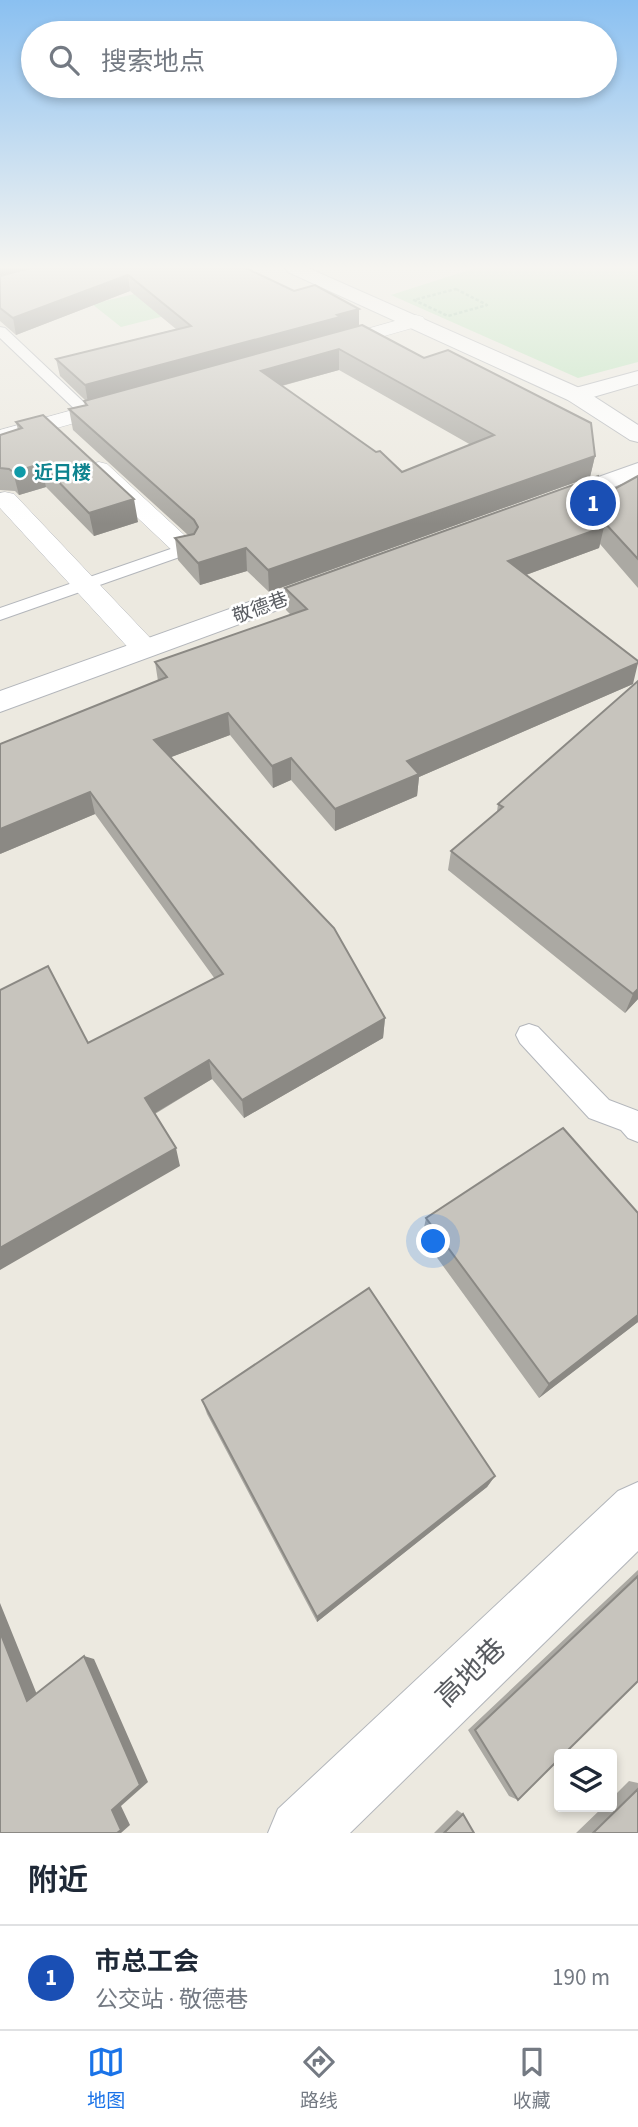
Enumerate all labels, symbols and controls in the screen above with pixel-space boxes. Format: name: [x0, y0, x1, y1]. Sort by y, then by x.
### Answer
search box: [21, 21, 617, 98]
icon: search: [45, 41, 83, 79]
text: 搜索地点: [101, 43, 205, 80]
place label: 近日楼: [34, 460, 91, 487]
marker: 近日楼: [12, 464, 28, 480]
pin: 1: [570, 477, 616, 529]
street label: 敬德巷: [229, 586, 292, 631]
your location: [416, 1224, 450, 1258]
street label: 高地巷: [427, 1629, 515, 1716]
map controls: [554, 1749, 617, 1812]
button: layers: [554, 1749, 617, 1812]
text: 附近: [28, 1859, 88, 1902]
text: 市总工会: [95, 1943, 199, 1980]
text: 1: [45, 1961, 57, 1994]
text: 190 m: [552, 1961, 610, 1994]
text: 公交站 · 敬德巷: [95, 1983, 248, 2016]
tab: 地图: [87, 2043, 125, 2115]
tab: 路线: [300, 2043, 338, 2115]
tab: 收藏: [513, 2043, 551, 2115]

